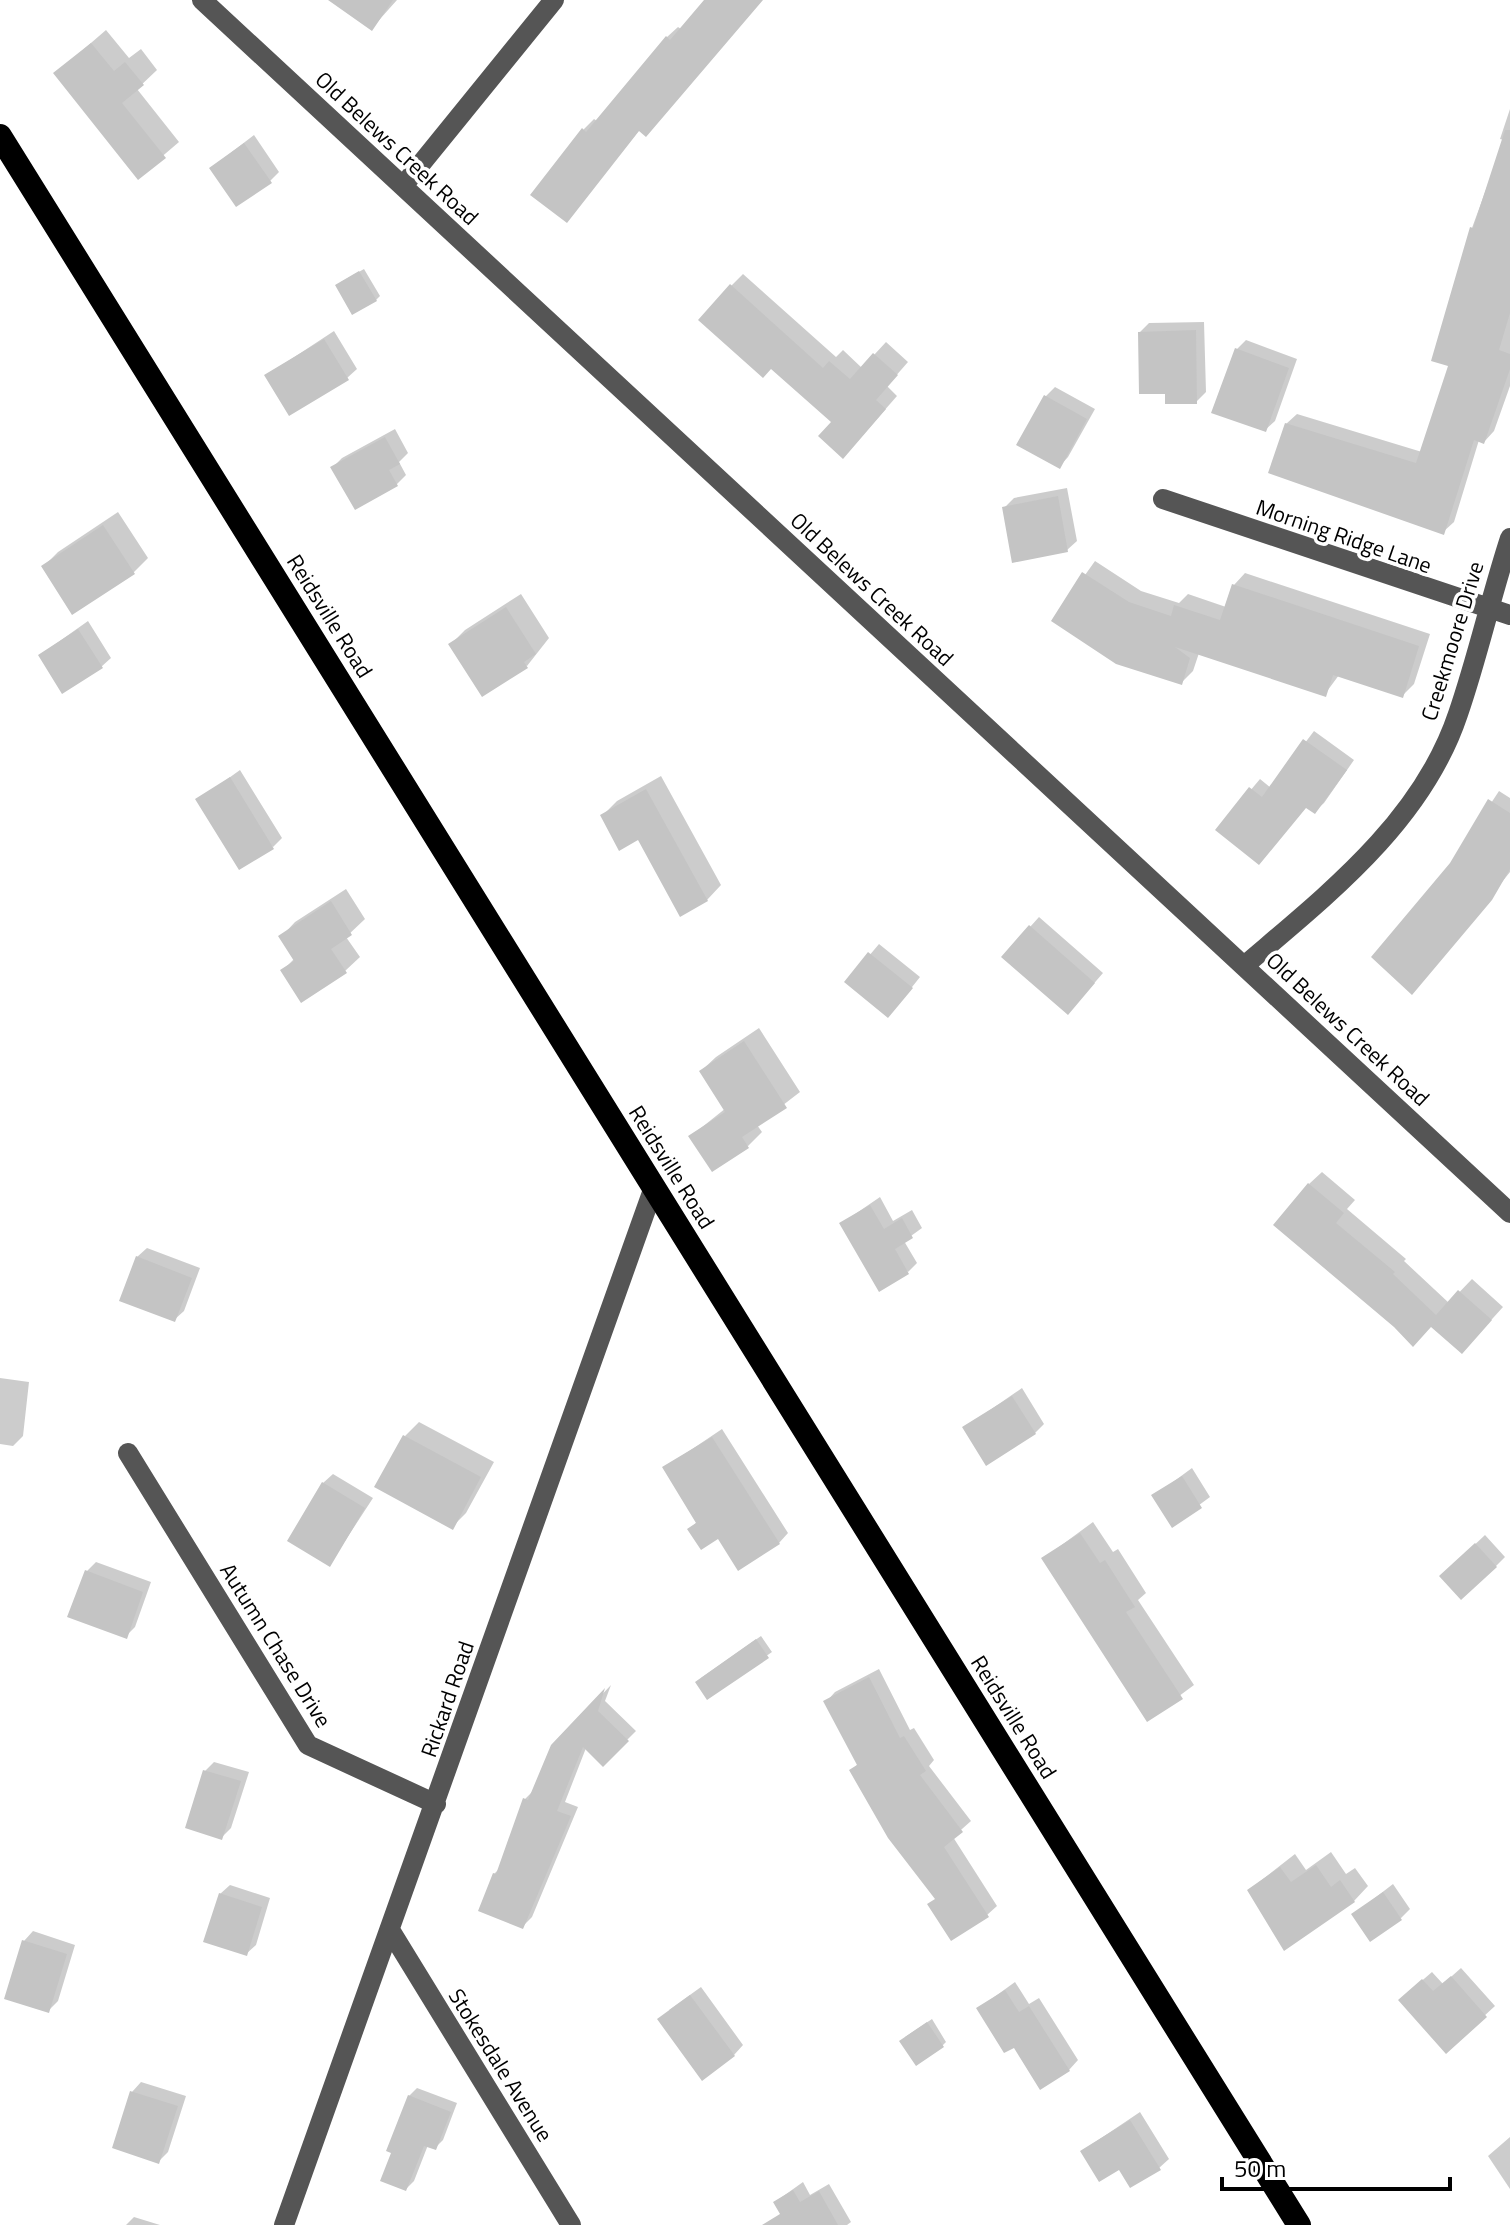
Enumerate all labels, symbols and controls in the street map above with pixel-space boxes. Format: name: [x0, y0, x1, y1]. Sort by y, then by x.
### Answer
street label: Old Belews Creek Road: [307, 63, 487, 233]
street label: Morning Ridge Lane: [1251, 490, 1437, 582]
street label: Old Belews Creek Road: [782, 504, 962, 674]
street label: Reidsville Road: [278, 548, 382, 684]
street label: Creekmoore Drive: [1412, 557, 1492, 725]
street label: Old Belews Creek Road: [1258, 944, 1438, 1114]
street label: Reidsville Road: [620, 1099, 724, 1235]
street label: Autumn Chase Drive: [212, 1556, 340, 1734]
street label: Rickard Road: [411, 1636, 483, 1762]
street label: Reidsville Road: [962, 1649, 1066, 1785]
street label: Stokesdale Avenue: [440, 1982, 562, 2148]
scale bar: [1222, 2141, 1450, 2191]
text: 50 m: [1234, 2150, 1286, 2186]

